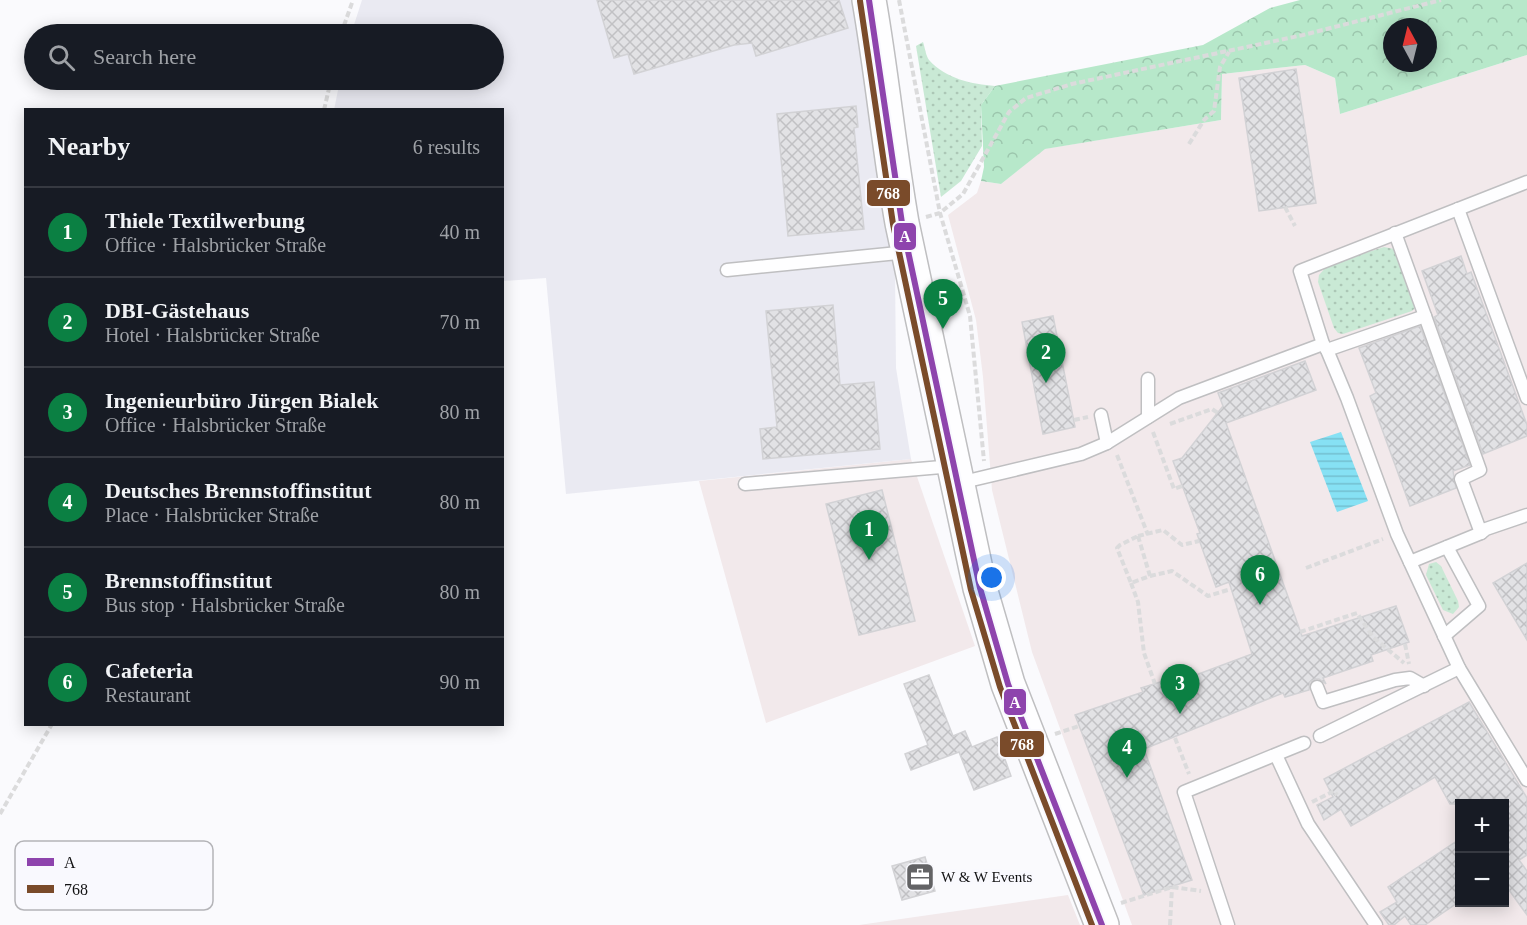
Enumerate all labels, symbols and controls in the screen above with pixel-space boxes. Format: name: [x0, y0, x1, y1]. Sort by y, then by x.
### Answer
north arrow: [1383, 18, 1437, 72]
search box: [24, 24, 504, 90]
icon: search: [45, 41, 78, 74]
text: Search here: [93, 44, 196, 69]
text: Nearby: [48, 132, 130, 161]
text: 6 results: [413, 136, 480, 158]
line badge: 768: [866, 179, 911, 207]
text: 768: [876, 185, 900, 202]
text: Thiele Textilwerbung: [105, 208, 305, 233]
text: 1: [63, 221, 73, 243]
text: 40 m: [439, 221, 480, 243]
line badge: A: [893, 222, 917, 251]
text: A: [899, 228, 911, 245]
text: Office · Halsbrücker Straße: [105, 234, 326, 256]
pin: 5: [924, 280, 962, 329]
text: DBI-Gästehaus: [105, 298, 249, 323]
text: 2: [63, 311, 73, 333]
text: 70 m: [439, 311, 480, 333]
text: Hotel · Halsbrücker Straße: [105, 324, 320, 346]
pin: 2: [1026, 334, 1066, 383]
text: Ingenieurbüro Jürgen Bialek: [105, 388, 378, 413]
text: 3: [63, 401, 73, 423]
text: 80 m: [439, 401, 480, 423]
text: Office · Halsbrücker Straße: [105, 414, 326, 436]
text: Deutsches Brennstoffinstitut: [105, 478, 372, 503]
text: 4: [63, 491, 73, 513]
text: 80 m: [439, 491, 480, 513]
text: Place · Halsbrücker Straße: [105, 504, 319, 526]
pin: 1: [850, 510, 888, 560]
pin: 6: [1240, 556, 1280, 605]
your location: [977, 563, 1006, 592]
text: Brennstoffinstitut: [105, 568, 272, 593]
text: 5: [63, 581, 73, 603]
text: 80 m: [439, 581, 480, 603]
text: Bus stop · Halsbrücker Straße: [105, 594, 345, 616]
text: Cafeteria: [105, 658, 193, 683]
pin: 3: [1160, 664, 1200, 714]
text: 6: [63, 671, 73, 693]
text: 90 m: [439, 671, 480, 693]
text: Restaurant: [105, 684, 191, 706]
line badge: A: [1003, 688, 1027, 716]
text: A: [1009, 694, 1021, 711]
pin: 4: [1108, 728, 1146, 778]
line badge: 768: [999, 730, 1045, 758]
text: 768: [1010, 736, 1034, 753]
map controls: [1455, 799, 1509, 907]
button: +: [1455, 799, 1509, 853]
legend: [15, 841, 213, 910]
button: −: [1455, 853, 1509, 907]
text: A: [64, 854, 76, 871]
office icon: W & W Events: [904, 861, 936, 893]
place label: W & W Events: [941, 869, 1032, 885]
text: 768: [64, 881, 88, 898]

